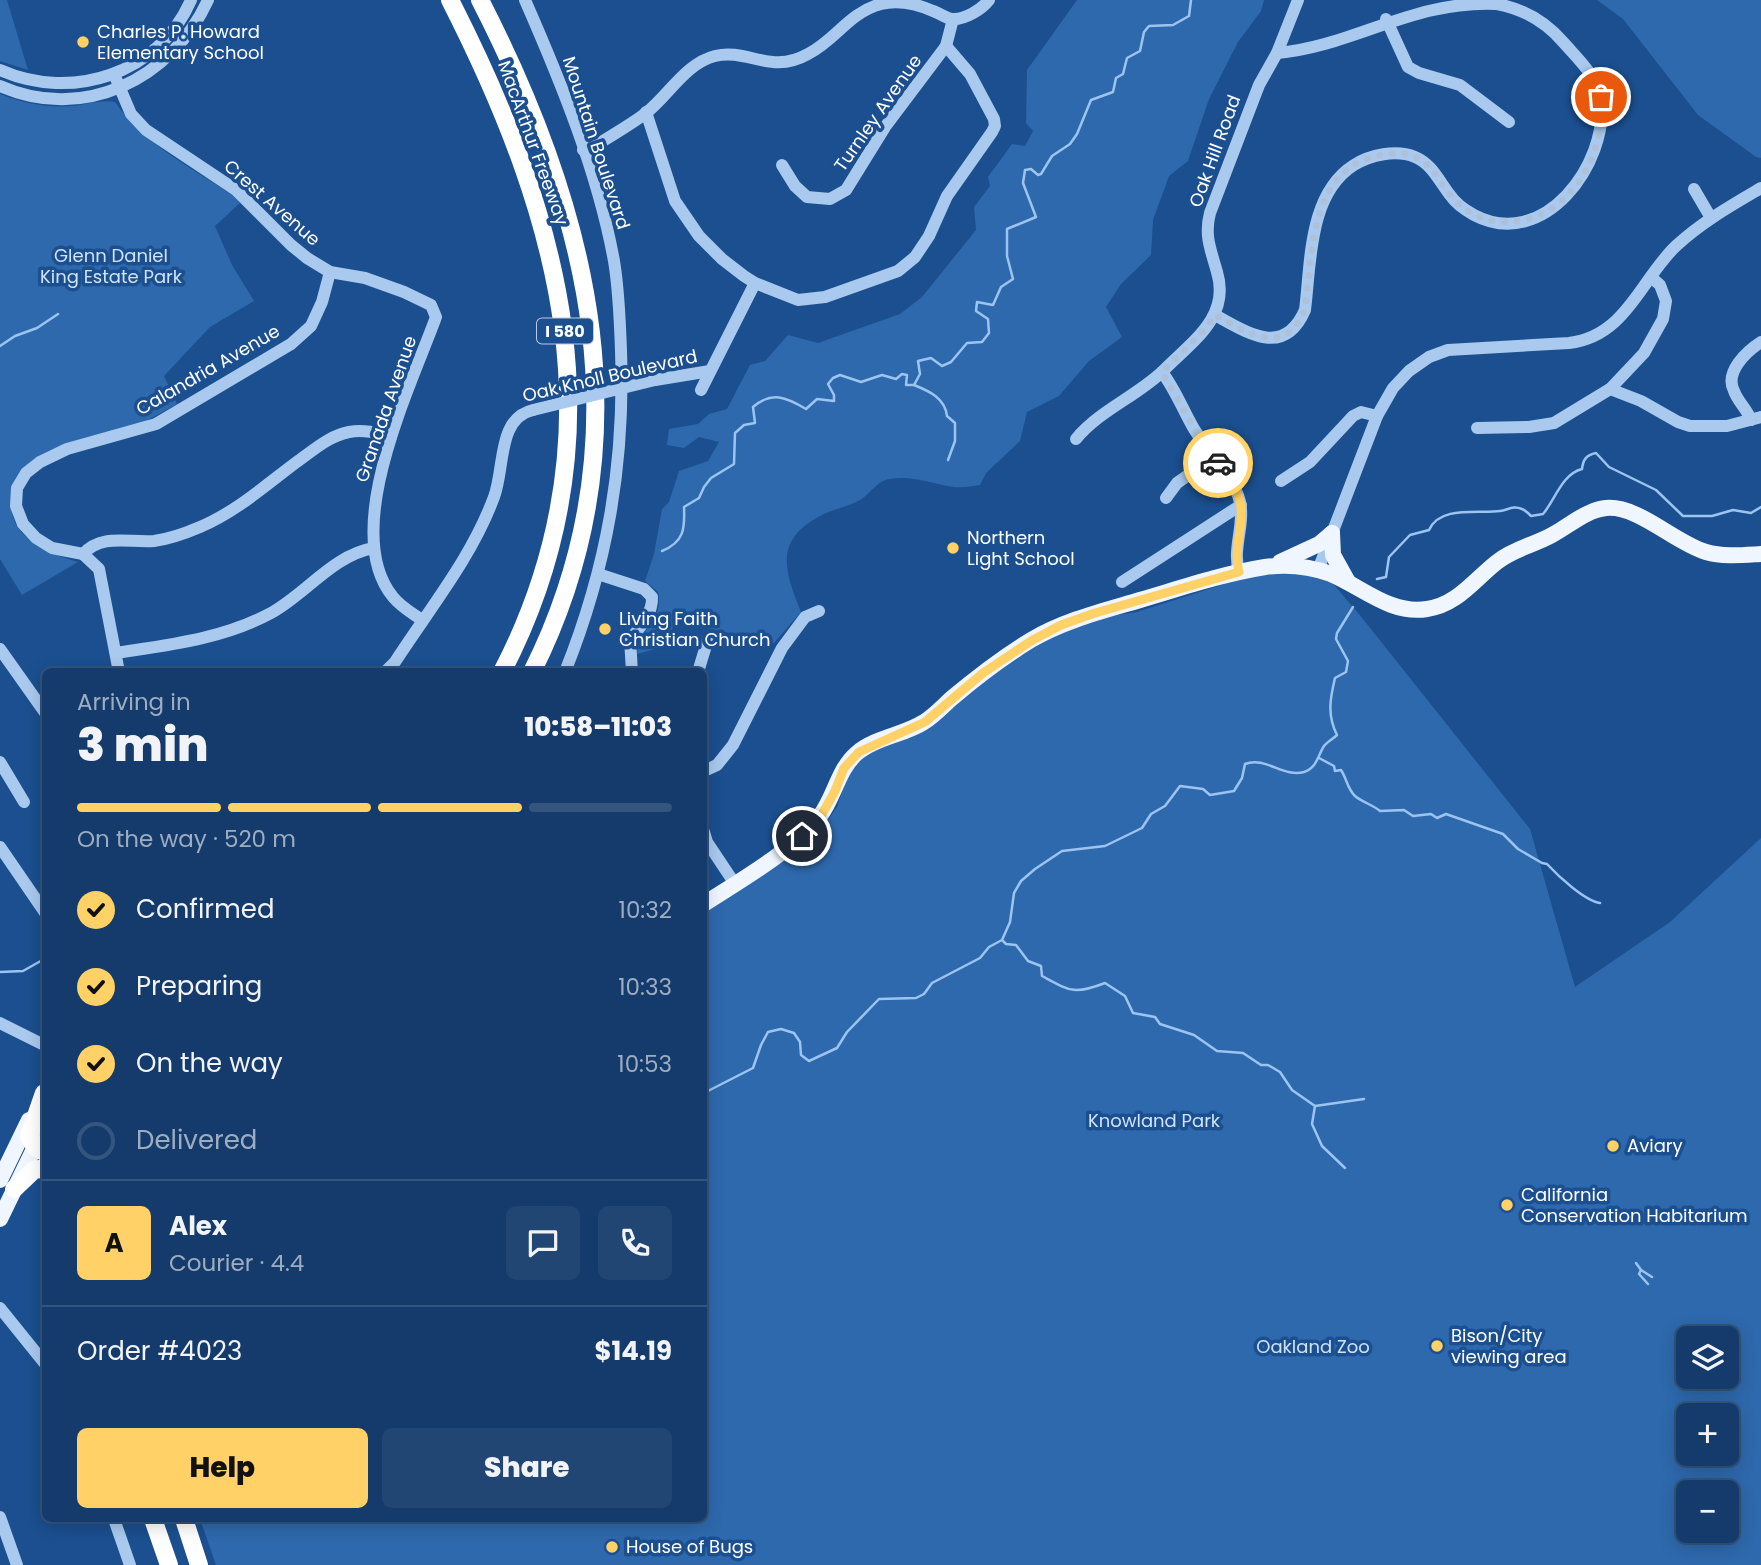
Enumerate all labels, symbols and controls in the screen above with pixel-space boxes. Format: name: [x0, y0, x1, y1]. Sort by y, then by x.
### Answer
place label: Charles P. Howard Elementary School: [97, 19, 264, 65]
marker: Charles P. Howard Elementary School: [75, 34, 91, 50]
street label: Turnley Avenue: [828, 49, 927, 176]
street label: Mountain Boulevard: [557, 53, 636, 232]
street label: MacArthur Freeway: [492, 57, 575, 229]
pin: [1571, 67, 1631, 127]
icon: bag: [1582, 78, 1620, 116]
street label: Oak Hill Road: [1183, 91, 1246, 210]
street label: Crest Avenue: [219, 154, 326, 251]
park label: Glenn Daniel King Estate Park: [40, 243, 183, 289]
street label: Calandria Avenue: [131, 318, 284, 421]
road number: I 580: [537, 318, 593, 344]
street label: Granada Avenue: [349, 332, 422, 485]
street label: Oak Knoll Boulevard: [520, 343, 700, 408]
courier: [1183, 428, 1253, 498]
icon: car: [1199, 444, 1237, 482]
place label: Northern Light School: [967, 525, 1075, 571]
marker: Northern Light School: [945, 540, 961, 556]
place label: Living Faith Christian Church: [619, 606, 771, 652]
marker: Living Faith Christian Church: [597, 621, 613, 637]
text: Arriving in: [77, 686, 191, 718]
text: 10:58–11:03: [524, 709, 672, 745]
text: 3 min: [77, 713, 209, 777]
pin: [772, 806, 832, 866]
icon: home: [783, 817, 821, 855]
text: On the way · 520 m: [77, 823, 296, 855]
icon: check: [77, 891, 115, 929]
text: Confirmed: [136, 891, 274, 927]
text: 10:32: [619, 894, 672, 926]
icon: check: [77, 968, 115, 1006]
text: Preparing: [136, 968, 262, 1004]
text: 10:33: [618, 971, 672, 1003]
icon: check: [77, 1045, 115, 1083]
text: On the way: [136, 1045, 283, 1081]
text: 10:53: [617, 1048, 672, 1080]
park label: Knowland Park: [1088, 1108, 1221, 1133]
text: Delivered: [136, 1122, 257, 1158]
place label: Aviary: [1627, 1133, 1683, 1158]
marker: Aviary: [1605, 1138, 1621, 1154]
place label: California Conservation Habitarium: [1521, 1182, 1747, 1228]
marker: California Conservation Habitarium: [1499, 1197, 1515, 1213]
button: chat: [506, 1206, 580, 1280]
button: phone: [598, 1206, 672, 1280]
text: Alex: [169, 1208, 227, 1244]
text: A: [104, 1225, 124, 1261]
text: Courier · 4.4: [169, 1247, 304, 1279]
place label: Bison/City viewing area: [1451, 1323, 1567, 1369]
map controls: [1676, 1326, 1739, 1543]
button: layers: [1676, 1326, 1739, 1389]
text: Order #4023: [77, 1333, 242, 1369]
text: $14.19: [594, 1333, 672, 1369]
park label: Oakland Zoo: [1256, 1334, 1370, 1359]
marker: Bison/City viewing area: [1429, 1338, 1445, 1354]
button: +: [1676, 1403, 1739, 1466]
button: Help: [77, 1428, 368, 1508]
button: Share: [382, 1428, 672, 1508]
button: −: [1676, 1480, 1739, 1543]
place label: House of Bugs: [626, 1534, 753, 1559]
marker: House of Bugs: [604, 1539, 620, 1555]

